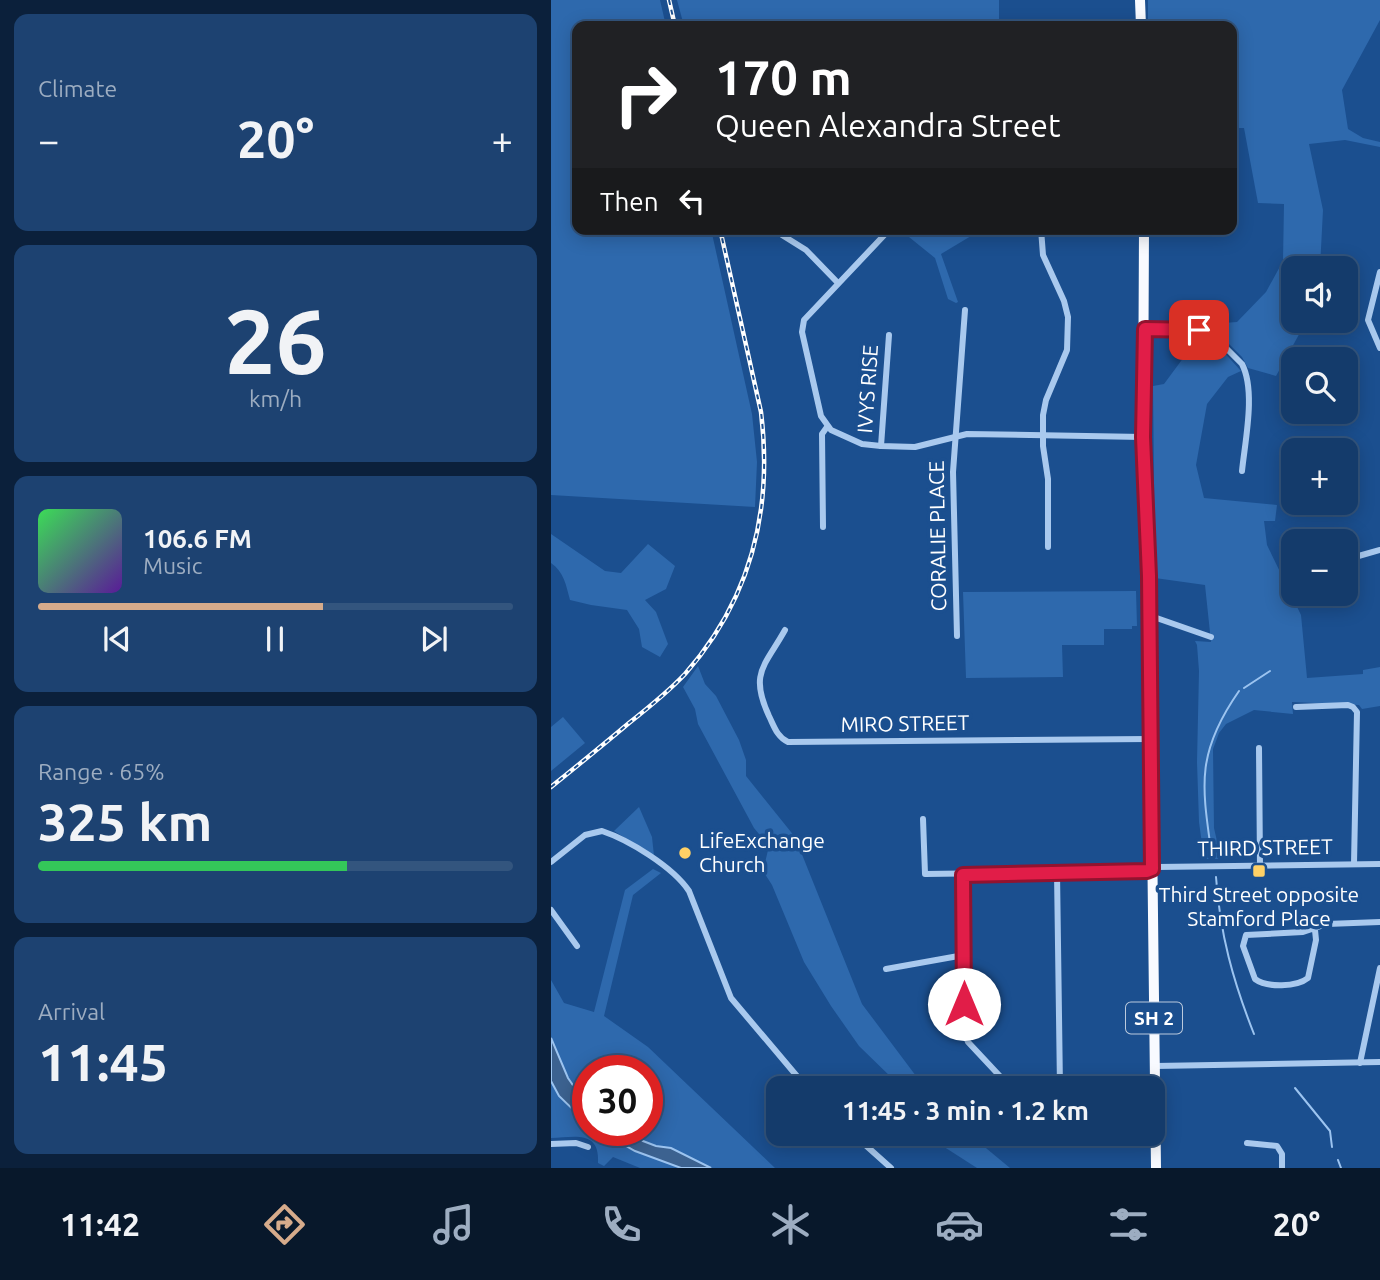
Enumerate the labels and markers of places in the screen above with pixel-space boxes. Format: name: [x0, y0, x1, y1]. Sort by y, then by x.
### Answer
pin: [1169, 300, 1229, 360]
place label: LifeExchange Church: [699, 828, 825, 876]
marker: LifeExchange Church: [677, 845, 693, 861]
marker: Third Street opposite Stamford Place: [1251, 863, 1267, 879]
place label: Third Street opposite Stamford Place: [1159, 882, 1359, 930]

